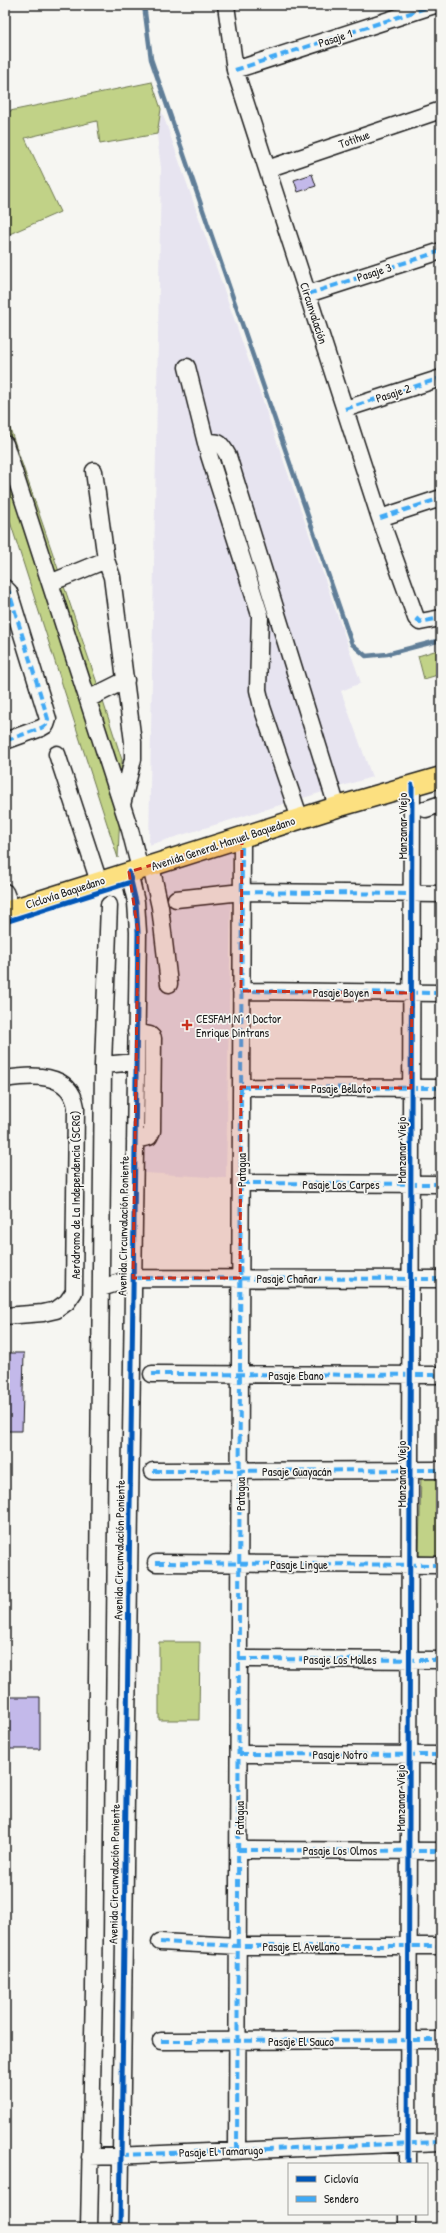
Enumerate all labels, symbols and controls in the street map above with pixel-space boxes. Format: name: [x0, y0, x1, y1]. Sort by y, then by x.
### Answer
street label: Pasaje 1: [316, 25, 354, 51]
street label: Totihue: [336, 126, 372, 152]
street label: Pasaje 3: [354, 258, 394, 286]
street label: Circunvalación: [296, 280, 332, 346]
street label: Pasaje 2: [373, 379, 413, 407]
street label: Manzanar Viejo: [394, 793, 411, 859]
street label: Avenida General Manuel Baquedano: [149, 812, 297, 874]
street label: Ciclovía Baquedano: [23, 871, 107, 913]
street label: Pasaje Boyen: [313, 984, 369, 1001]
place label: CESFAM N° 1 Doctor Enrique Dintrans: [196, 1010, 282, 1041]
marker: CESFAM N° 1 Doctor Enrique Dintrans: [181, 1019, 193, 1031]
street label: Pasaje Belloto: [311, 1080, 371, 1097]
street label: Aeródromo de La Independencia (SCRG): [67, 1111, 84, 1279]
street label: Manzanar Viejo: [393, 1117, 410, 1183]
street label: Patagua: [233, 1153, 250, 1187]
street label: Avenida Circunvalación Poniente: [113, 1156, 133, 1296]
street label: Pasaje Los Carpes: [302, 1176, 380, 1193]
street label: Pasaje Chañar: [256, 1270, 318, 1287]
street label: Pasaje Ebano: [268, 1367, 324, 1384]
street label: Manzanar Viejo: [393, 1441, 410, 1507]
street label: Pasaje Guayacán: [262, 1463, 332, 1480]
street label: Patagua: [232, 1477, 249, 1511]
street label: Avenida Circunvalación Poniente: [109, 1480, 129, 1620]
street label: Pasaje Lingue: [270, 1556, 328, 1573]
street label: Pasaje Los Molles: [303, 1651, 377, 1668]
street label: Pasaje Notro: [313, 1746, 368, 1763]
street label: Manzanar Viejo: [392, 1765, 409, 1831]
street label: Patagua: [231, 1801, 248, 1835]
street label: Avenida Circunvalación Poniente: [104, 1804, 124, 1944]
street label: Pasaje Los Olmos: [303, 1842, 378, 1859]
street label: Pasaje El Avellano: [263, 1938, 340, 1955]
street label: Pasaje El Sauco: [268, 2033, 334, 2050]
street label: Pasaje El Tamarugo: [179, 2141, 264, 2161]
legend: [288, 2163, 428, 2215]
text: Ciclovía: [324, 2170, 358, 2187]
text: Sendero: [324, 2190, 359, 2207]

